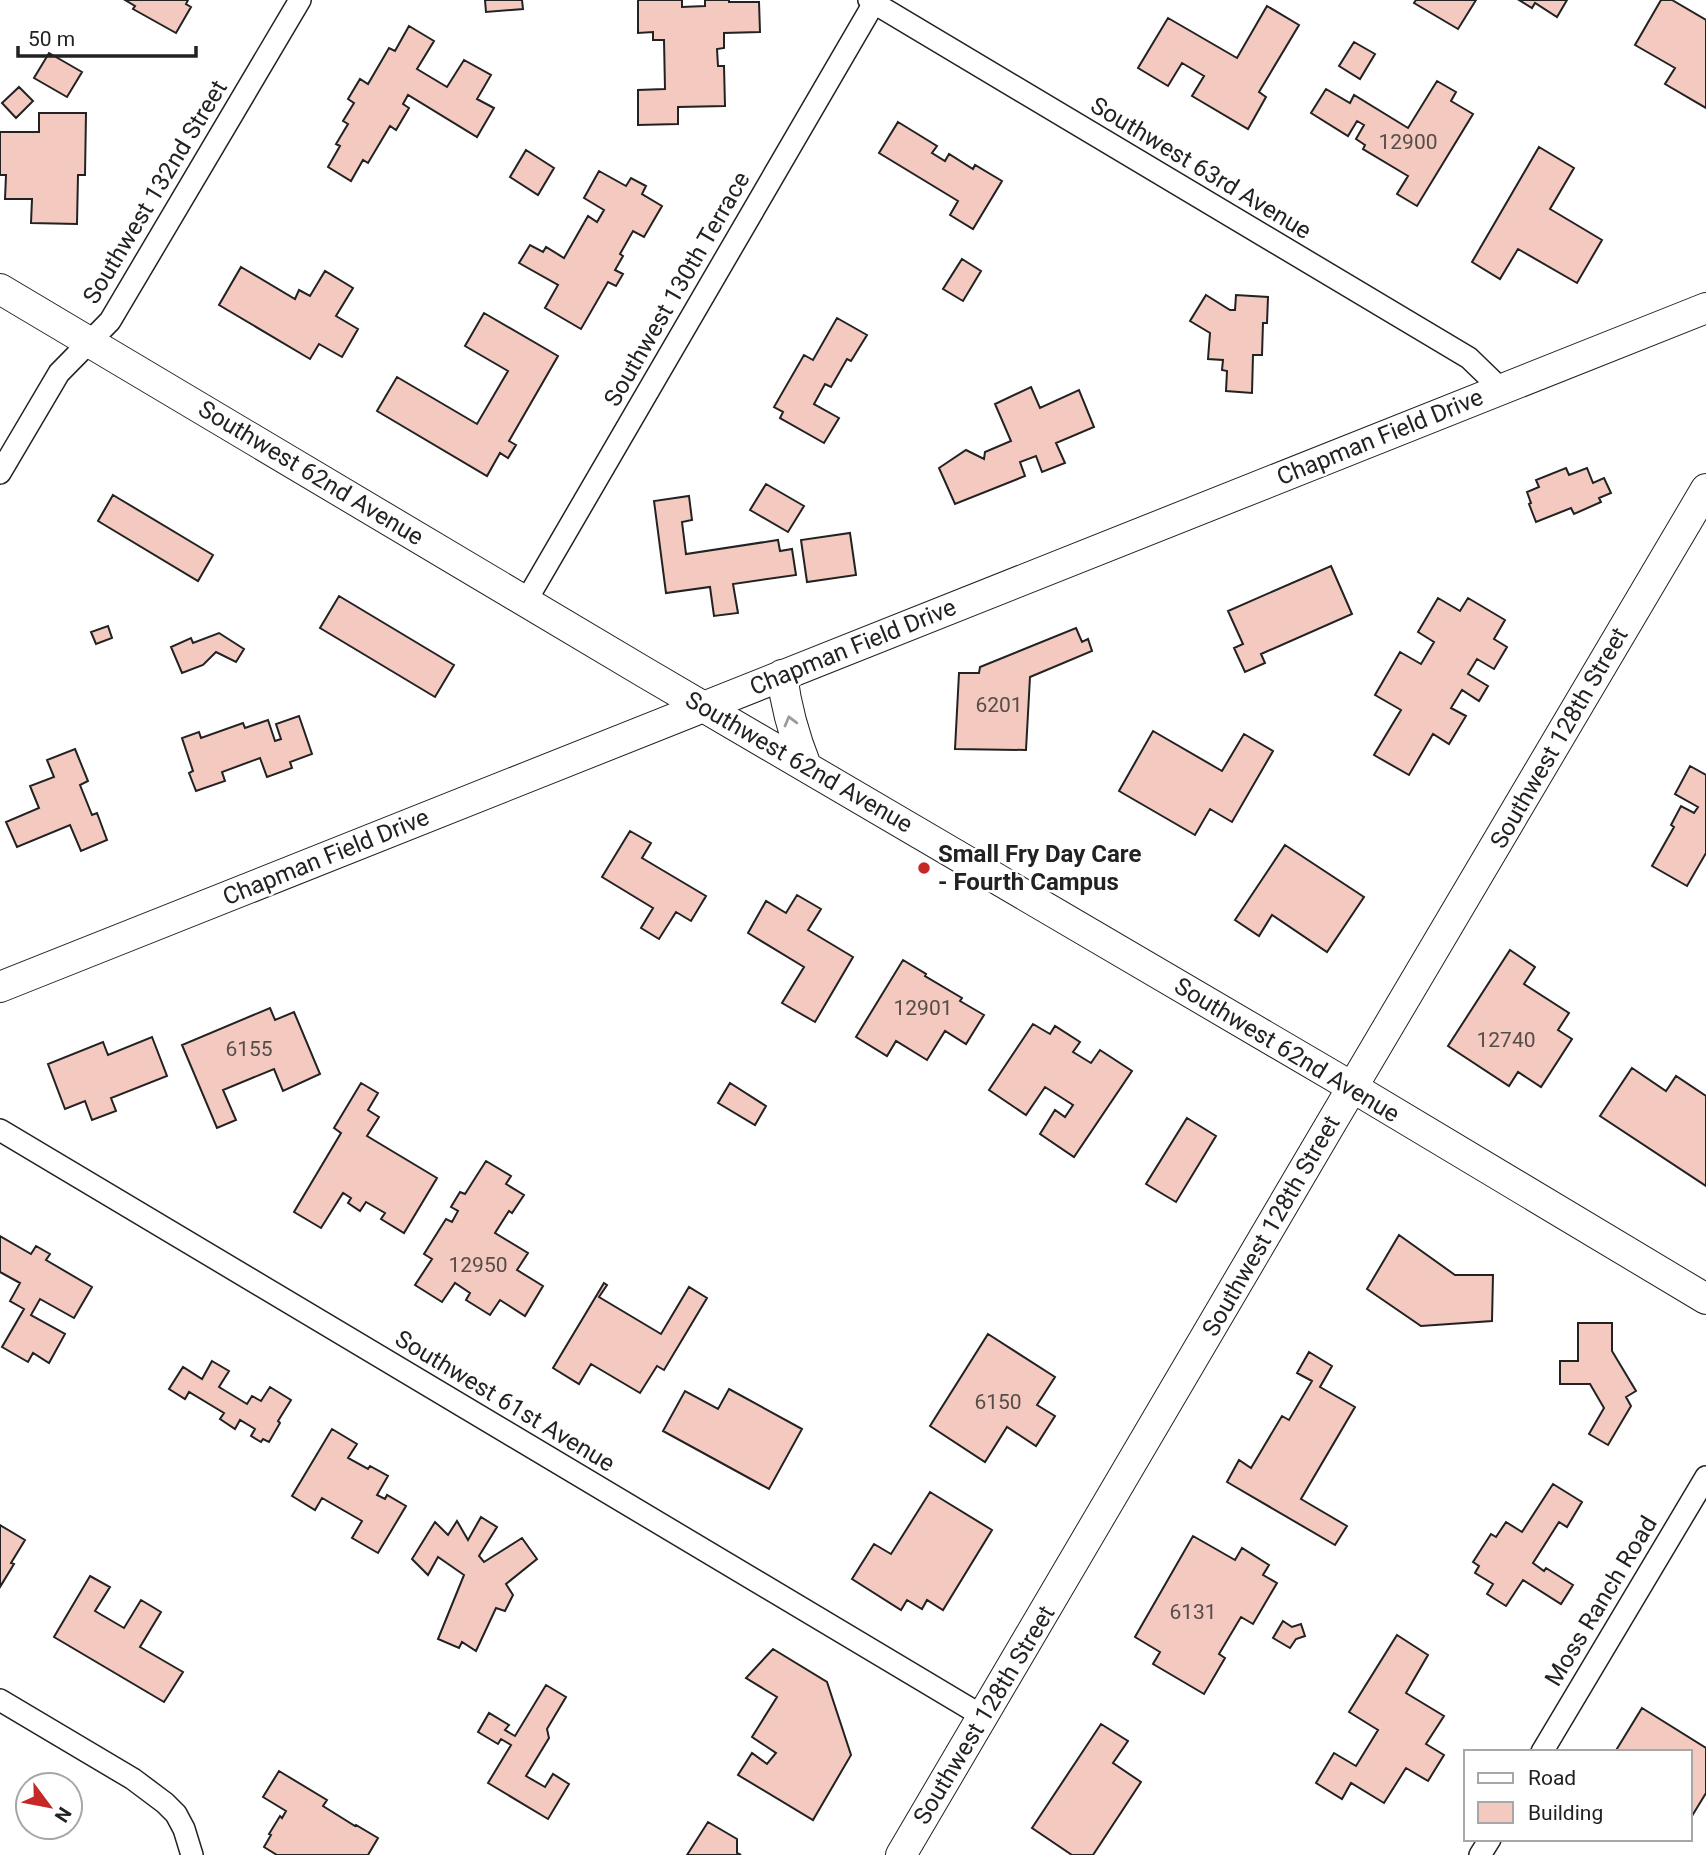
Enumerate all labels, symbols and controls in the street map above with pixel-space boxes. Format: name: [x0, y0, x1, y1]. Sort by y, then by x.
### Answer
scale bar: [18, 14, 196, 58]
text: 50 m: [28, 27, 75, 51]
street label: Southwest 132nd Street: [77, 75, 233, 309]
street label: Southwest 63rd Avenue: [1086, 91, 1316, 245]
house number: 12900: [1378, 130, 1438, 154]
street label: Southwest 130th Terrace: [598, 167, 756, 411]
street label: Chapman Field Drive: [1273, 383, 1487, 491]
street label: Southwest 62nd Avenue: [193, 395, 429, 551]
street label: Chapman Field Drive: [746, 593, 960, 701]
street label: Southwest 128th Street: [1484, 623, 1634, 853]
street label: Southwest 62nd Avenue: [681, 686, 917, 838]
house number: 6201: [975, 693, 1023, 717]
one-way arrow: [784, 716, 798, 728]
street label: Chapman Field Drive: [219, 803, 433, 911]
place label: Small Fry Day Care - Fourth Campus: [938, 840, 1141, 896]
marker: Small Fry Day Care - Fourth Campus: [916, 860, 932, 876]
street label: Southwest 62nd Avenue: [1169, 972, 1405, 1128]
house number: 12901: [893, 996, 953, 1020]
house number: 12740: [1476, 1028, 1536, 1052]
house number: 6155: [225, 1037, 273, 1061]
street label: Southwest 128th Street: [1196, 1111, 1346, 1341]
house number: 12950: [448, 1253, 508, 1277]
street label: Southwest 61st Avenue: [390, 1324, 620, 1478]
house number: 6150: [974, 1390, 1022, 1414]
street label: Moss Ranch Road: [1539, 1511, 1663, 1691]
house number: 6131: [1169, 1600, 1217, 1624]
street label: Southwest 128th Street: [908, 1601, 1060, 1829]
legend: [1464, 1750, 1692, 1841]
text: Road: [1528, 1766, 1576, 1790]
north arrow: [14, 1771, 84, 1841]
text: Building: [1528, 1801, 1603, 1825]
text: N: [50, 1803, 76, 1827]

